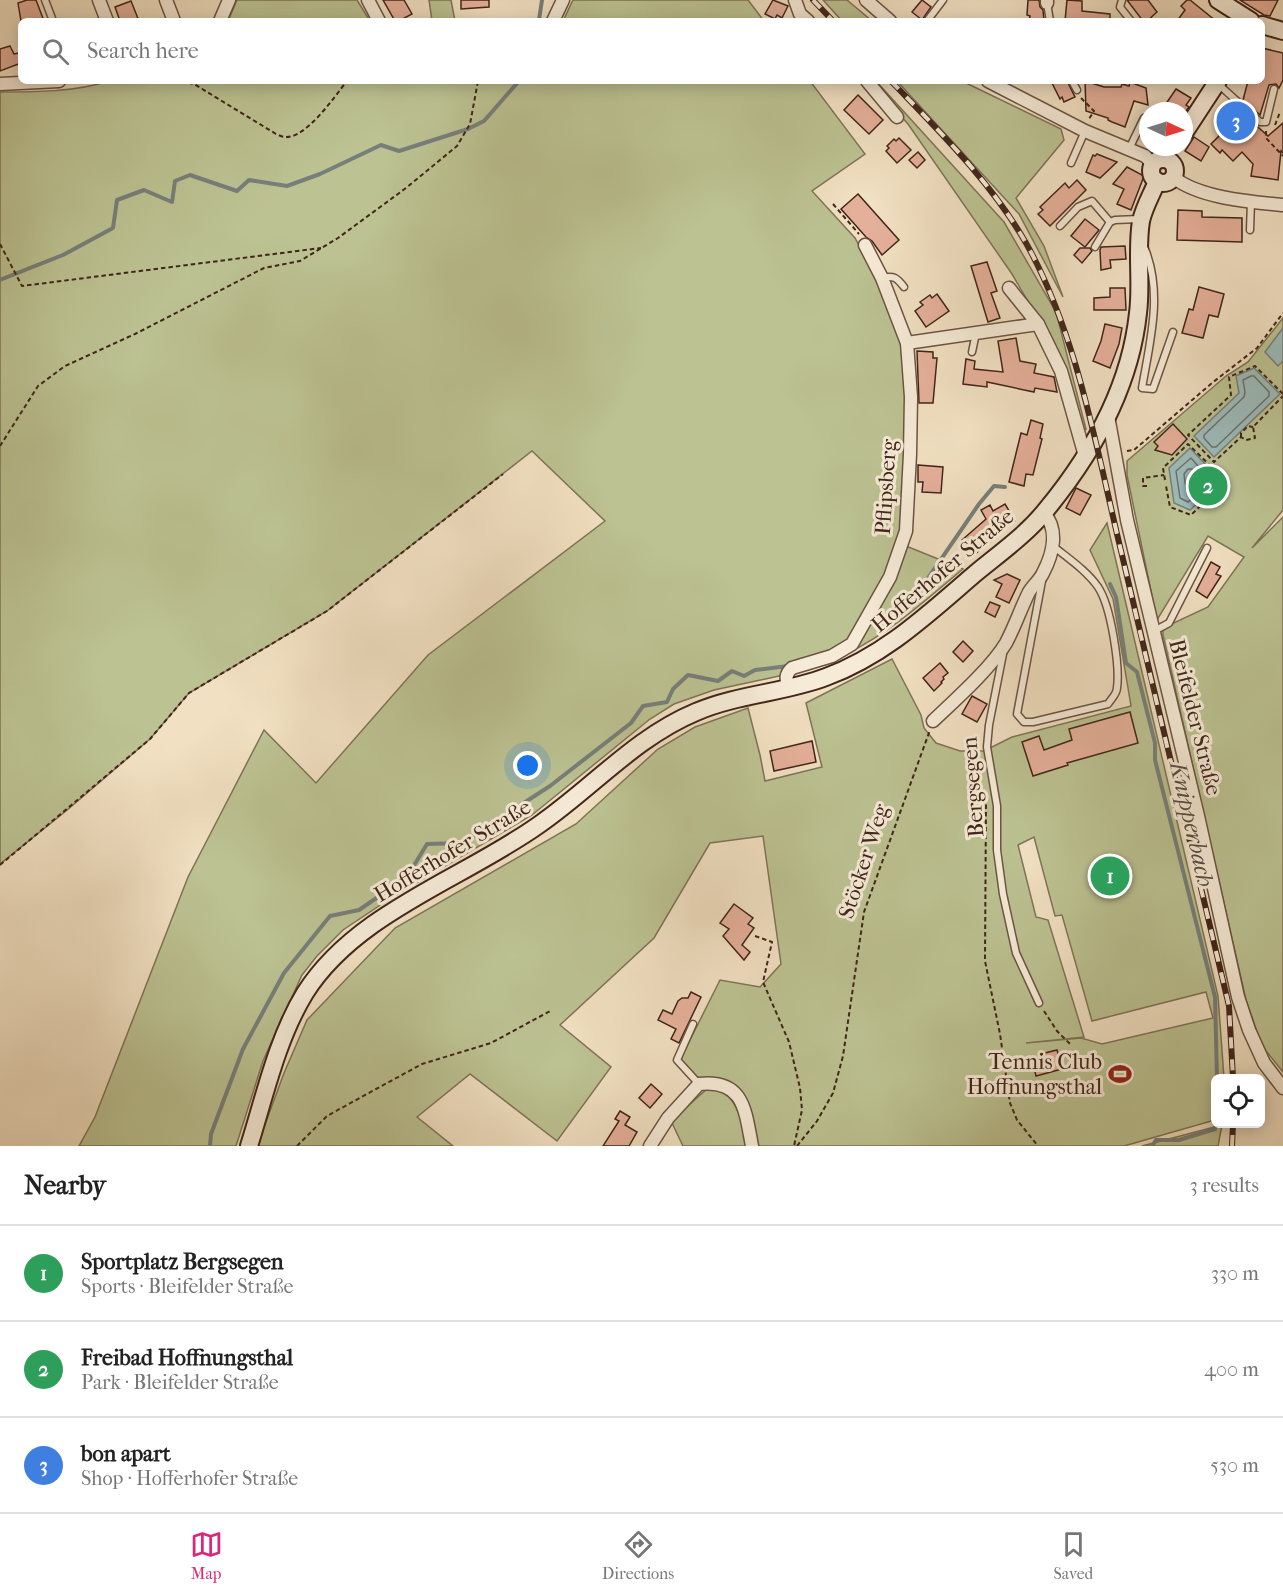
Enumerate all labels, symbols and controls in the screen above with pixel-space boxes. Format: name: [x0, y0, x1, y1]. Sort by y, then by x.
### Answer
search box: [18, 18, 1265, 84]
icon: search: [39, 35, 72, 68]
text: Search here: [87, 38, 199, 64]
pin: 3: [1216, 98, 1256, 144]
north arrow: [1139, 102, 1193, 156]
street label: Pflipsberg: [870, 438, 902, 536]
pin: 2: [1188, 464, 1228, 508]
street label: Hofferhofer Straße: [866, 503, 1019, 638]
street label: Bleifelder Straße: [1163, 637, 1227, 798]
street label: Bergsegen: [957, 736, 989, 838]
your location: [513, 751, 542, 780]
water label: Knipperbach: [1164, 757, 1220, 889]
street label: Hofferhofer Straße: [369, 794, 536, 908]
street label: Stöcker Weg: [833, 801, 895, 922]
pin: 1: [1090, 854, 1130, 898]
place label: Tennis Club Hoffnungsthal: [967, 1049, 1102, 1100]
sports icon: Tennis Club Hoffnungsthal: [1107, 1061, 1133, 1087]
map controls: [1211, 1074, 1265, 1128]
button: locate: [1211, 1074, 1265, 1128]
text: Nearby: [24, 1170, 106, 1201]
text: 3 results: [1190, 1174, 1259, 1197]
text: Sportplatz Bergsegen: [81, 1249, 284, 1275]
text: 1: [40, 1262, 47, 1285]
text: 330 m: [1211, 1262, 1259, 1285]
text: Sports · Bleifelder Straße: [81, 1275, 293, 1298]
text: Freibad Hoffnungsthal: [81, 1345, 293, 1371]
text: 2: [38, 1358, 49, 1381]
text: 400 m: [1204, 1358, 1259, 1381]
text: Park · Bleifelder Straße: [81, 1371, 279, 1394]
text: bon apart: [81, 1441, 171, 1467]
text: 3: [39, 1454, 48, 1477]
text: 530 m: [1210, 1454, 1259, 1477]
text: Shop · Hofferhofer Straße: [81, 1467, 298, 1490]
tab: Map: [190, 1528, 223, 1583]
tab: Directions: [602, 1528, 674, 1583]
tab: Saved: [1054, 1528, 1093, 1583]

